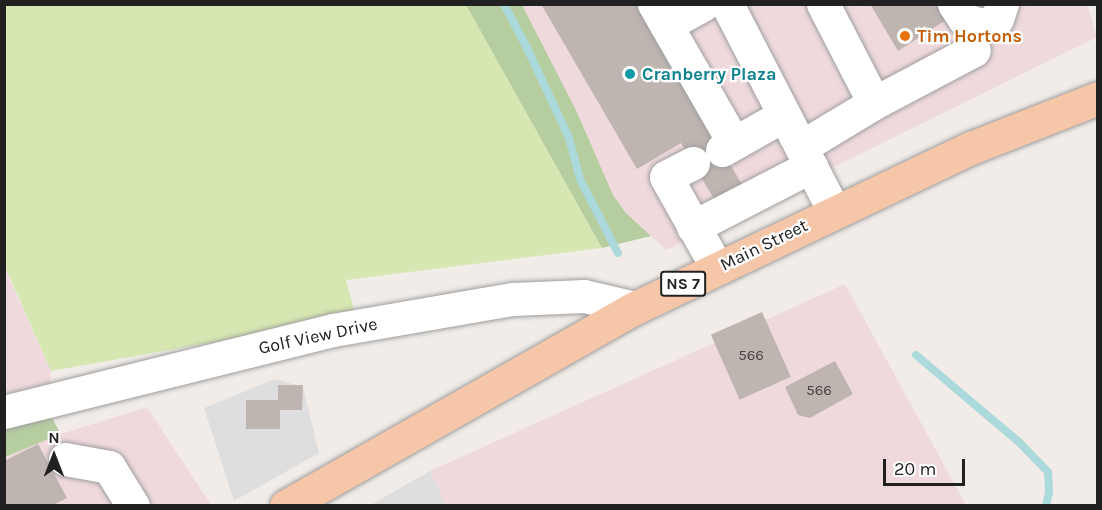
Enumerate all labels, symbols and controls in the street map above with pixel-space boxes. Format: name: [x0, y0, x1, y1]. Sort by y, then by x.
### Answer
place label: Tim Hortons: [917, 25, 1022, 47]
marker: Tim Hortons: [898, 29, 912, 43]
place label: Cranberry Plaza: [642, 63, 776, 85]
marker: Cranberry Plaza: [623, 67, 637, 81]
street label: Main Street: [717, 214, 811, 276]
road number: NS 7: [659, 271, 707, 297]
street label: Golf View Drive: [257, 313, 379, 359]
house number: 566: [738, 347, 764, 365]
house number: 566: [806, 382, 832, 400]
north arrow: [24, 426, 84, 486]
text: N: [48, 428, 60, 447]
scale bar: [886, 447, 968, 485]
text: 20 m: [894, 458, 936, 480]

